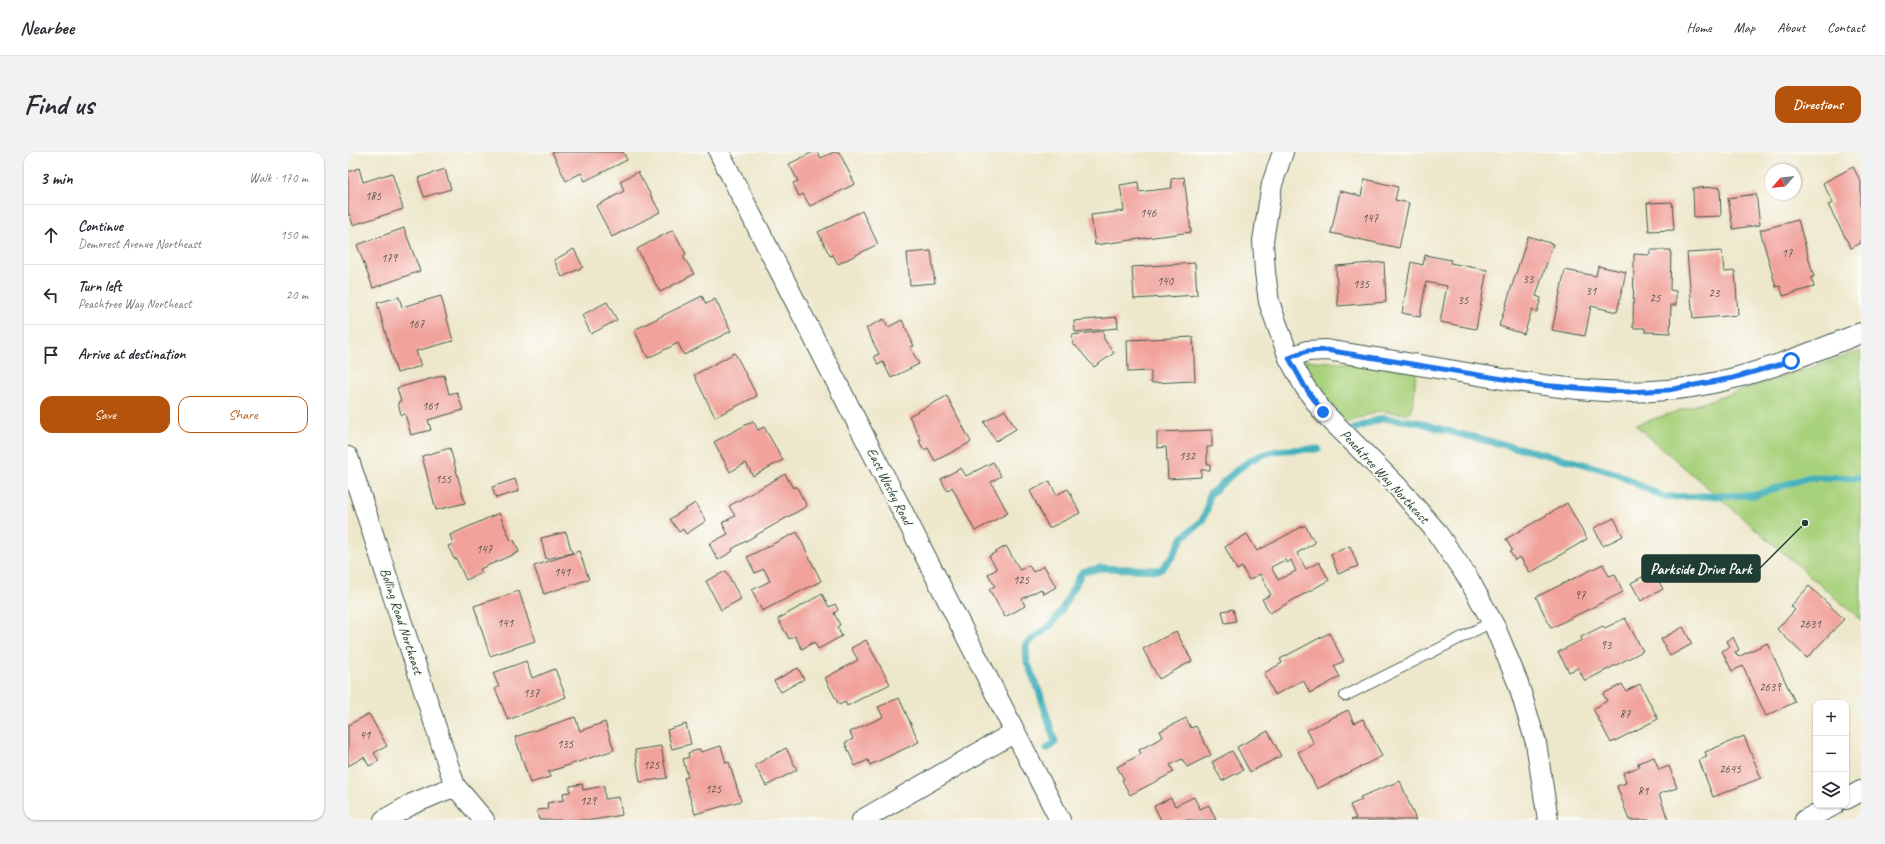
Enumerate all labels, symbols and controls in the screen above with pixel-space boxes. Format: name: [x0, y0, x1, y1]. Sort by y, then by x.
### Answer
text: Nearbee: [20, 16, 74, 40]
text: Home: [1686, 19, 1712, 36]
text: Map: [1734, 19, 1755, 36]
text: About: [1777, 19, 1805, 36]
text: Contact: [1827, 19, 1865, 36]
button: Directions: [1775, 86, 1861, 123]
text: Find us: [24, 87, 94, 122]
north arrow: [1765, 164, 1801, 200]
text: 3 min: [40, 168, 73, 189]
text: Walk · 170 m: [249, 170, 308, 186]
house number: 185: [365, 188, 382, 204]
house number: 146: [1140, 205, 1157, 221]
house number: 147: [1362, 210, 1379, 226]
text: Continue: [78, 217, 123, 236]
icon: ahead: [40, 224, 62, 246]
text: 150 m: [280, 227, 308, 243]
text: Demorest Avenue Northeast: [78, 236, 201, 252]
house number: 17: [1782, 245, 1793, 261]
house number: 179: [381, 250, 399, 266]
house number: 33: [1523, 271, 1535, 287]
house number: 140: [1157, 273, 1175, 289]
house number: 135: [1353, 276, 1370, 292]
text: Turn left: [78, 277, 121, 296]
house number: 31: [1586, 283, 1597, 299]
icon: left: [40, 284, 62, 306]
house number: 23: [1709, 285, 1721, 301]
text: 20 m: [286, 287, 308, 303]
house number: 25: [1650, 290, 1661, 306]
house number: 35: [1458, 292, 1469, 308]
text: Peachtree Way Northeast: [78, 296, 191, 312]
house number: 167: [408, 316, 425, 332]
icon: arrive: [40, 344, 62, 366]
text: Arrive at destination: [78, 345, 185, 364]
route start: [1782, 352, 1800, 370]
button: Save: [40, 396, 170, 433]
button: Share: [178, 396, 308, 433]
house number: 161: [422, 398, 439, 414]
route end: [1314, 403, 1332, 421]
street label: Peachtree Way Northeast: [1337, 426, 1433, 528]
street label: East Wesley Road: [863, 445, 917, 530]
house number: 132: [1179, 448, 1197, 464]
house number: 155: [435, 471, 452, 487]
house number: 147: [476, 541, 493, 557]
callout: Parkside Drive Park: [1642, 555, 1760, 582]
text: Parkside Drive Park: [1650, 560, 1753, 579]
house number: 141: [554, 564, 571, 580]
street label: Bolling Road Northeast: [376, 566, 427, 678]
house number: 125: [1013, 572, 1030, 588]
house number: 97: [1575, 587, 1586, 603]
house number: 141: [497, 615, 514, 631]
house number: 2631: [1799, 616, 1821, 632]
house number: 93: [1601, 637, 1613, 653]
house number: 2639: [1759, 679, 1782, 695]
house number: 137: [523, 685, 540, 701]
map controls: [1813, 700, 1849, 808]
button: +: [1813, 700, 1849, 736]
house number: 87: [1620, 706, 1631, 722]
house number: 41: [360, 727, 371, 743]
house number: 135: [557, 736, 574, 752]
button: −: [1813, 736, 1849, 772]
house number: 125: [643, 757, 660, 773]
house number: 2645: [1719, 761, 1741, 777]
button: layers: [1813, 772, 1849, 808]
house number: 125: [705, 781, 722, 797]
house number: 81: [1638, 783, 1649, 799]
house number: 129: [580, 793, 598, 809]

